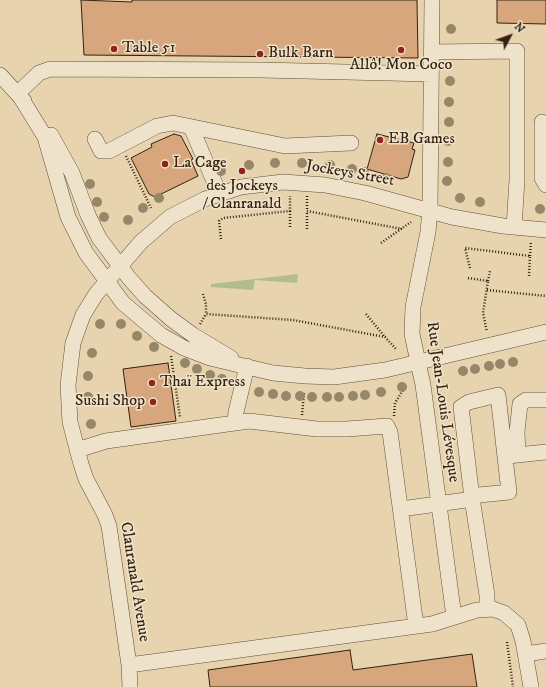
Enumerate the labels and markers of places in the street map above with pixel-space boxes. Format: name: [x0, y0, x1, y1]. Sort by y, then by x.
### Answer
place label: Table 51: [122, 39, 176, 59]
marker: Table 51: [109, 44, 119, 54]
place label: Bulk Barn: [268, 44, 333, 64]
marker: Allô! Mon Coco: [396, 45, 406, 55]
marker: Bulk Barn: [255, 49, 265, 59]
place label: Allô! Mon Coco: [350, 56, 452, 76]
place label: EB Games: [388, 130, 455, 150]
marker: EB Games: [375, 135, 385, 145]
place label: La Cage: [173, 154, 227, 174]
marker: La Cage: [160, 159, 170, 169]
marker: des Jockeys / Clanranald: [237, 166, 247, 176]
place label: des Jockeys / Clanranald: [202, 177, 282, 215]
place label: Thaï Express: [160, 373, 245, 393]
marker: Thaï Express: [147, 378, 157, 388]
place label: Sushi Shop: [75, 392, 145, 412]
marker: Sushi Shop: [148, 397, 158, 407]

